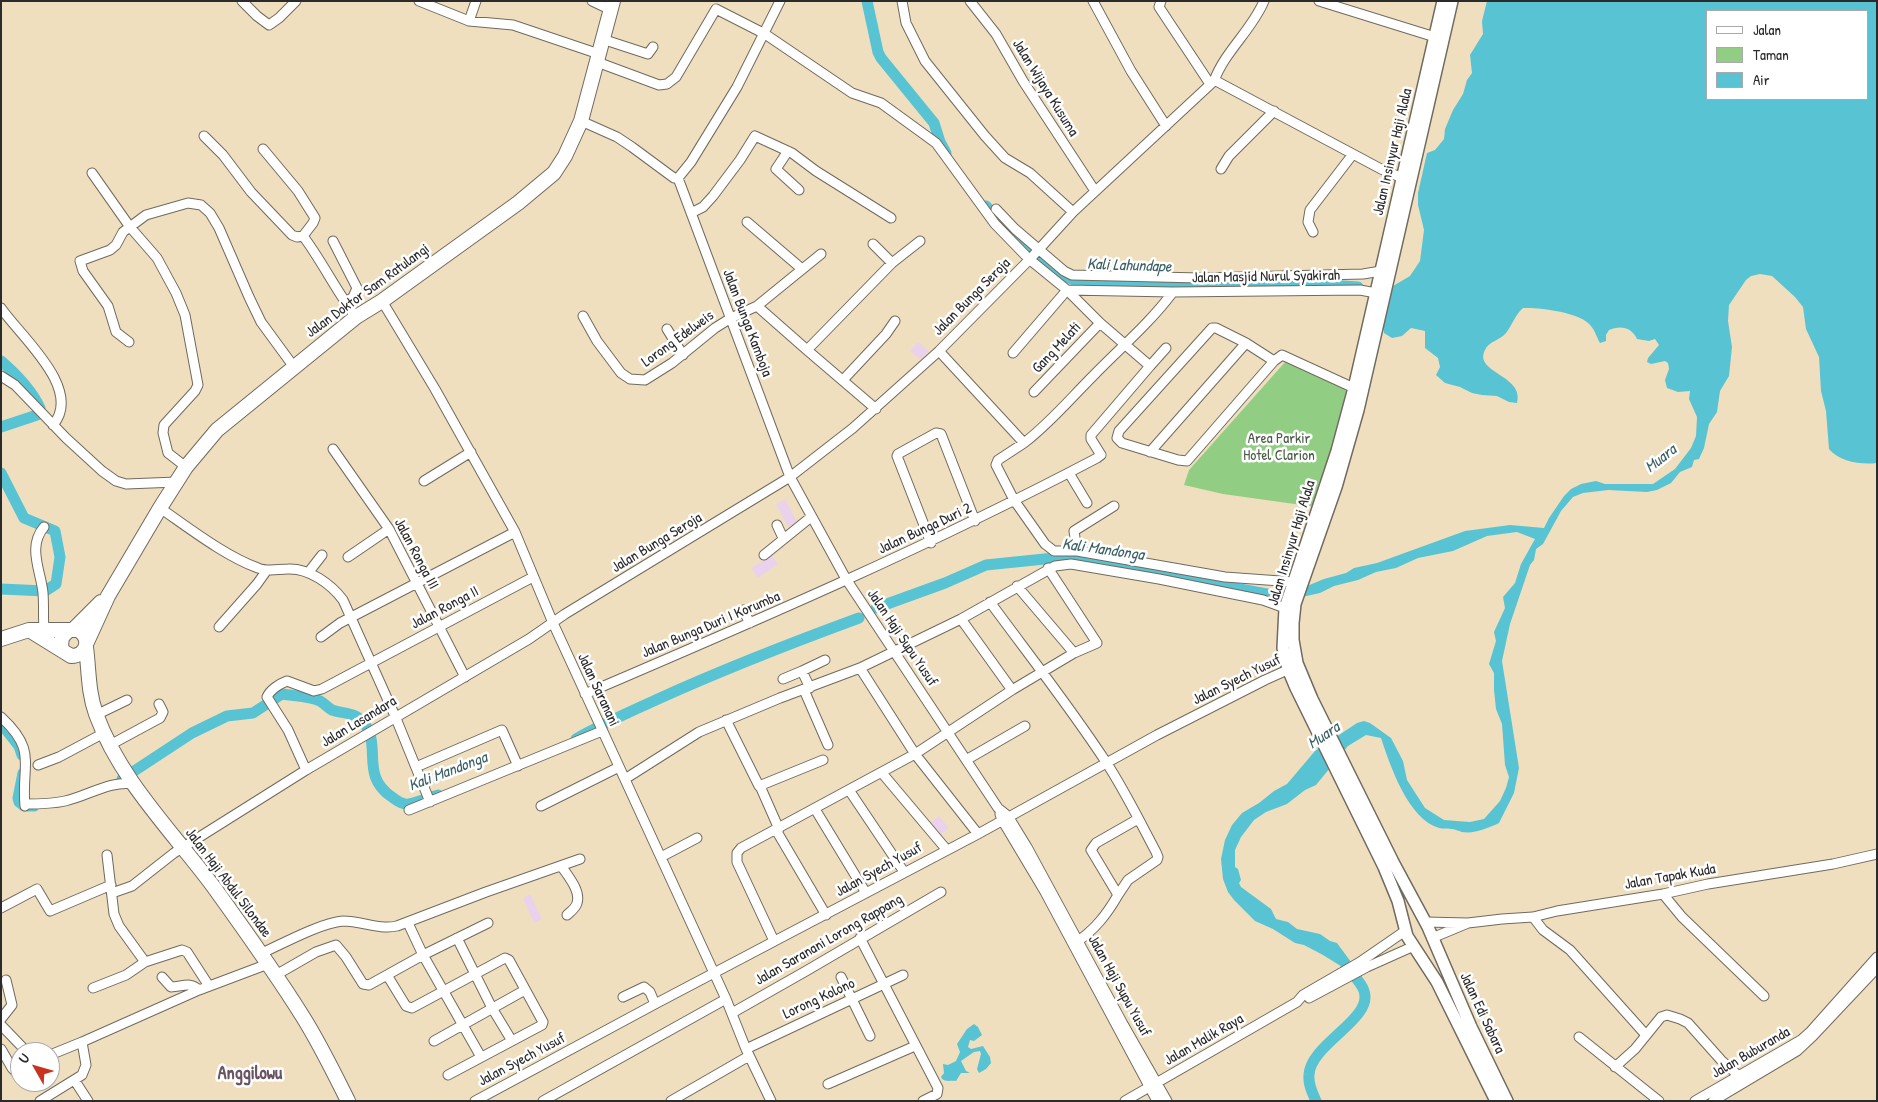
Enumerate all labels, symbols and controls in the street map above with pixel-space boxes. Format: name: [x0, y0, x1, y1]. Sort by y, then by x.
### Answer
legend: [1706, 10, 1868, 100]
text: Jalan: [1753, 19, 1781, 40]
street label: Jalan Wijaya Kusuma: [1008, 36, 1082, 140]
text: Taman: [1753, 44, 1789, 65]
text: Air: [1753, 69, 1769, 90]
street label: Jalan Insinyur Haji Alala: [1370, 87, 1416, 217]
street label: Jalan Doktor Sam Ratulangi: [303, 240, 433, 342]
street label: Jalan Bunga Seroja: [930, 255, 1014, 339]
water label: Kali Lahundape: [1086, 255, 1172, 277]
street label: Jalan Bunga Kamboja: [718, 267, 776, 379]
street label: Jalan Masjid Nurul Syakirah: [1192, 267, 1340, 287]
street label: Lorong Edelweis: [638, 307, 718, 371]
street label: Gang Melati: [1029, 319, 1085, 377]
park label: Area Parkir Hotel Clarion: [1243, 430, 1315, 465]
water label: Muara: [1641, 441, 1681, 477]
street label: Jalan Insinyur Haji Alala: [1264, 478, 1320, 608]
street label: Jalan Bunga Duri 2: [876, 500, 974, 558]
street label: Jalan Bunga Seroja: [609, 509, 705, 577]
street label: Jalan Ronga III: [390, 515, 442, 593]
water label: Kali Mandonga: [1061, 535, 1145, 565]
street label: Jalan Ronga II: [408, 583, 482, 633]
street label: Jalan Haji Supu Yusuf: [863, 586, 941, 690]
street label: Jalan Bunga Duri I Korumba: [639, 588, 783, 662]
street label: Jalan Saranani: [573, 651, 623, 729]
street label: Jalan Syech Yusuf: [1190, 651, 1284, 709]
street label: Jalan Lasandara: [318, 692, 400, 752]
water label: Muara: [1304, 718, 1344, 754]
water label: Kali Mandonga: [406, 748, 490, 796]
street label: Jalan Haji Abdul Silondae: [181, 825, 275, 941]
street label: Jalan Syech Yusuf: [833, 839, 925, 901]
street label: Jalan Tapak Kuda: [1623, 860, 1717, 894]
street label: Jalan Saranani Lorong Rappang: [752, 890, 906, 990]
street label: Jalan Haji Supu Yusuf: [1084, 932, 1154, 1040]
street label: Jalan Edi Sabara: [1455, 970, 1509, 1056]
street label: Lorong Kolono: [780, 975, 858, 1023]
street label: Jalan Malik Raya: [1161, 1010, 1247, 1070]
street label: Jalan Buburanda: [1709, 1023, 1793, 1083]
street label: Jalan Syech Yusuf: [475, 1029, 569, 1091]
north arrow: [10, 1042, 60, 1092]
text: U: [14, 1049, 33, 1067]
district label: Anggilowu: [218, 1063, 282, 1085]

